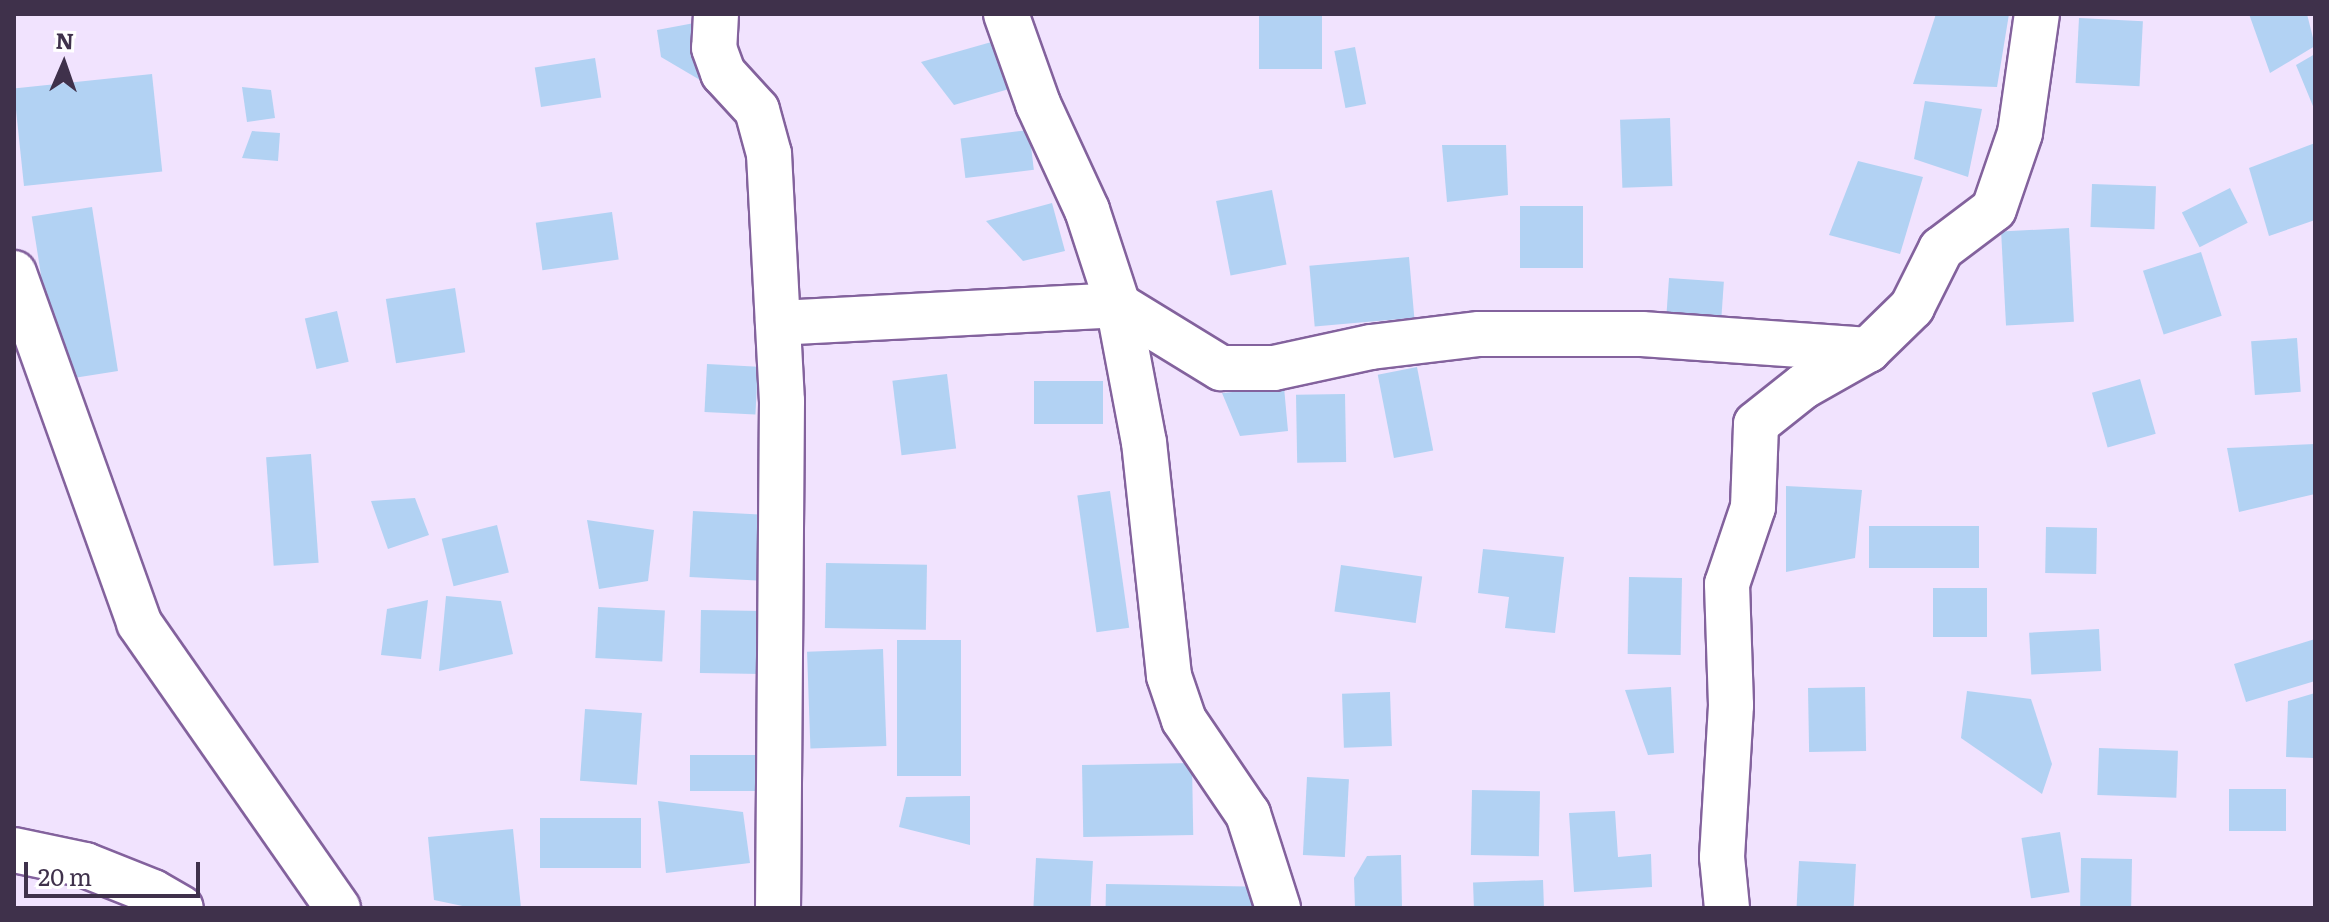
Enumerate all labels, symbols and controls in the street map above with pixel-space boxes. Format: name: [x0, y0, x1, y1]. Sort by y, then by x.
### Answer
text: N: [55, 23, 75, 56]
north arrow: [24, 24, 104, 104]
scale bar: [28, 846, 204, 896]
text: 20 m: [38, 858, 92, 893]

